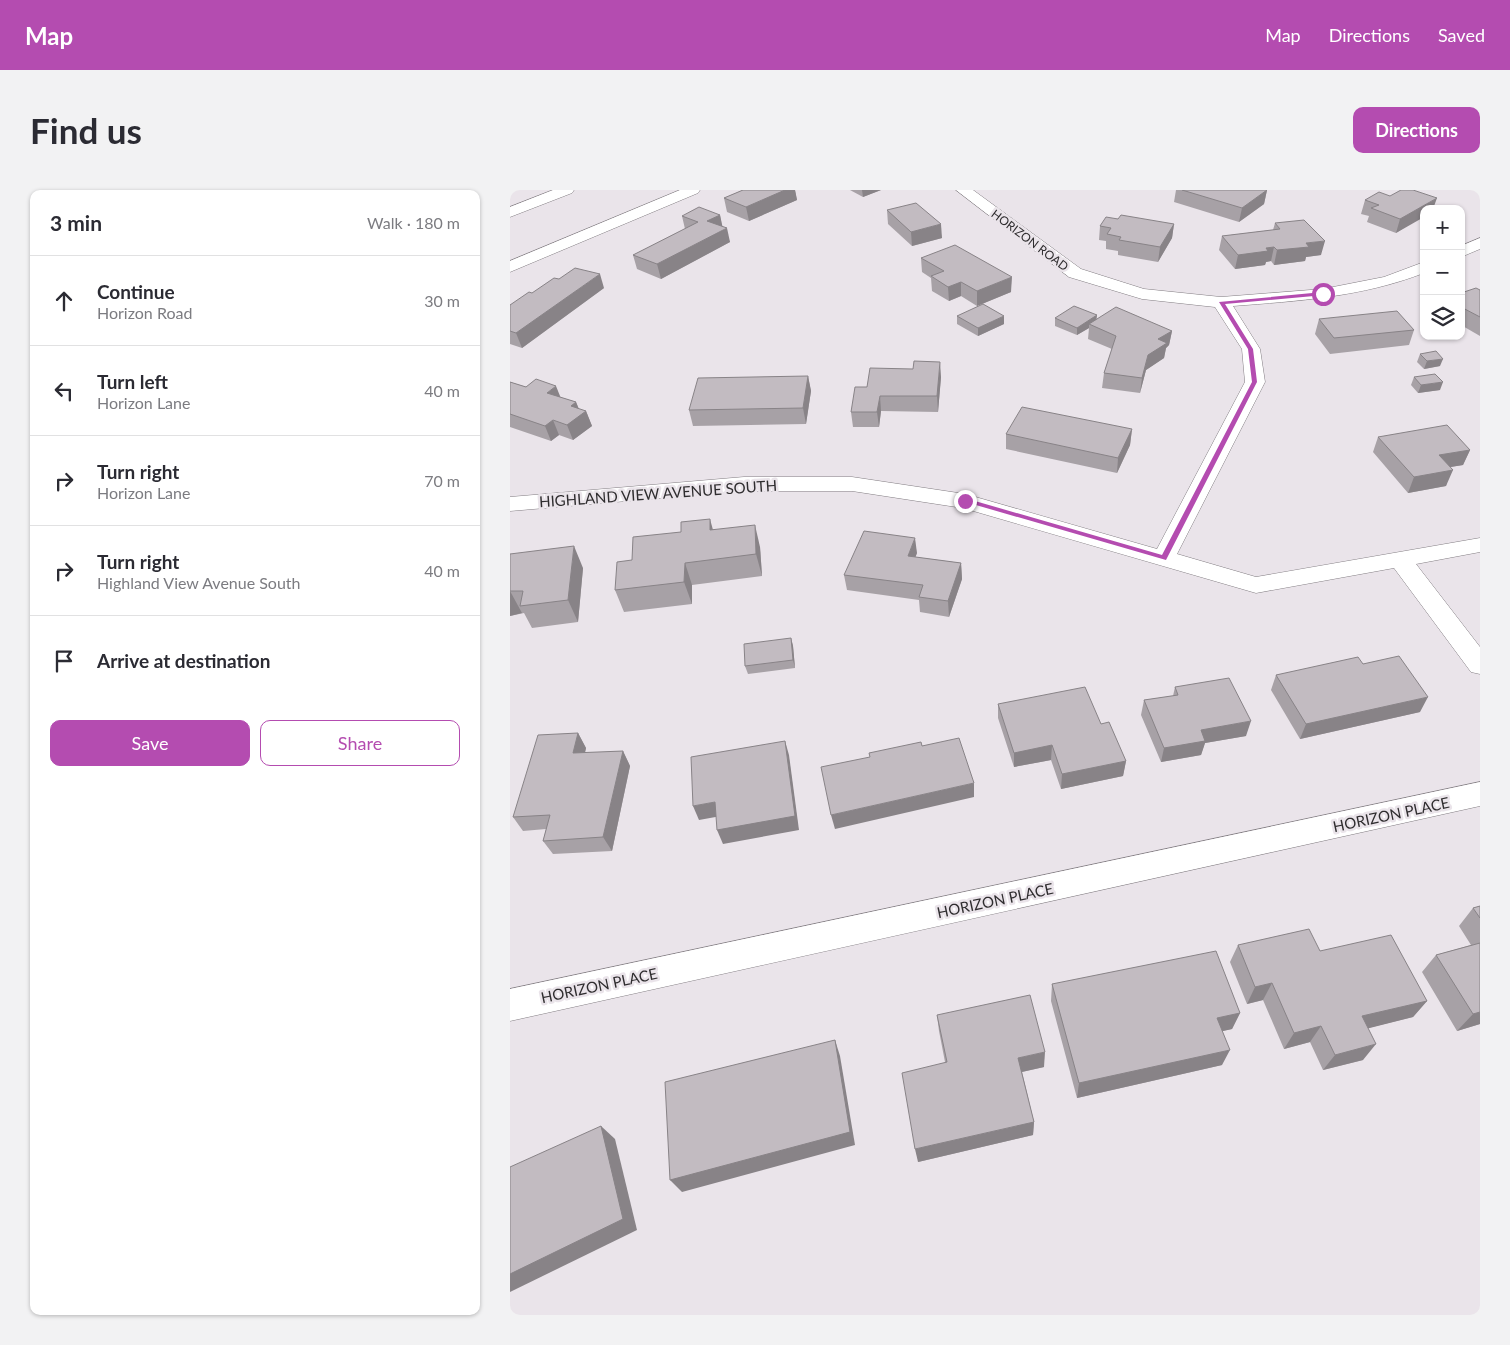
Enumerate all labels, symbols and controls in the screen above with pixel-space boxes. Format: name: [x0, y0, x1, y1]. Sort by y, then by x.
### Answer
text: Map: [25, 21, 73, 50]
text: Map: [1265, 24, 1301, 46]
text: Directions: [1329, 24, 1410, 46]
text: Saved: [1438, 24, 1485, 46]
button: Directions: [1353, 107, 1480, 153]
text: Find us: [30, 109, 142, 151]
map controls: [1420, 205, 1465, 340]
button: +: [1420, 205, 1465, 250]
street label: HORIZON ROAD: [989, 206, 1071, 274]
text: 3 min: [50, 210, 102, 235]
text: Walk · 180 m: [367, 213, 460, 232]
button: −: [1420, 250, 1465, 295]
text: Continue: [97, 280, 175, 303]
route start: [1312, 283, 1335, 306]
icon: ahead: [50, 287, 78, 315]
text: 30 m: [424, 291, 460, 310]
button: layers: [1420, 295, 1465, 340]
text: Horizon Road: [97, 303, 192, 322]
text: Turn left: [97, 370, 168, 393]
icon: left: [50, 377, 78, 405]
text: 40 m: [424, 381, 460, 400]
text: Horizon Lane: [97, 393, 190, 412]
text: Turn right: [97, 460, 179, 483]
icon: right: [50, 467, 78, 495]
text: 70 m: [424, 471, 460, 490]
street label: HIGHLAND VIEW AVENUE SOUTH: [538, 476, 778, 510]
text: Horizon Lane: [97, 483, 190, 502]
route end: [954, 490, 977, 513]
text: Turn right: [97, 550, 179, 573]
icon: right: [50, 557, 78, 585]
text: 40 m: [424, 561, 460, 580]
text: Highland View Avenue South: [97, 573, 301, 592]
icon: arrive: [50, 647, 78, 675]
text: Arrive at destination: [97, 649, 270, 672]
button: Save: [50, 720, 250, 766]
button: Share: [260, 720, 460, 766]
street label: HORIZON PLACE: [1331, 793, 1451, 835]
street label: HORIZON PLACE: [935, 879, 1055, 921]
street label: HORIZON PLACE: [539, 964, 659, 1006]

